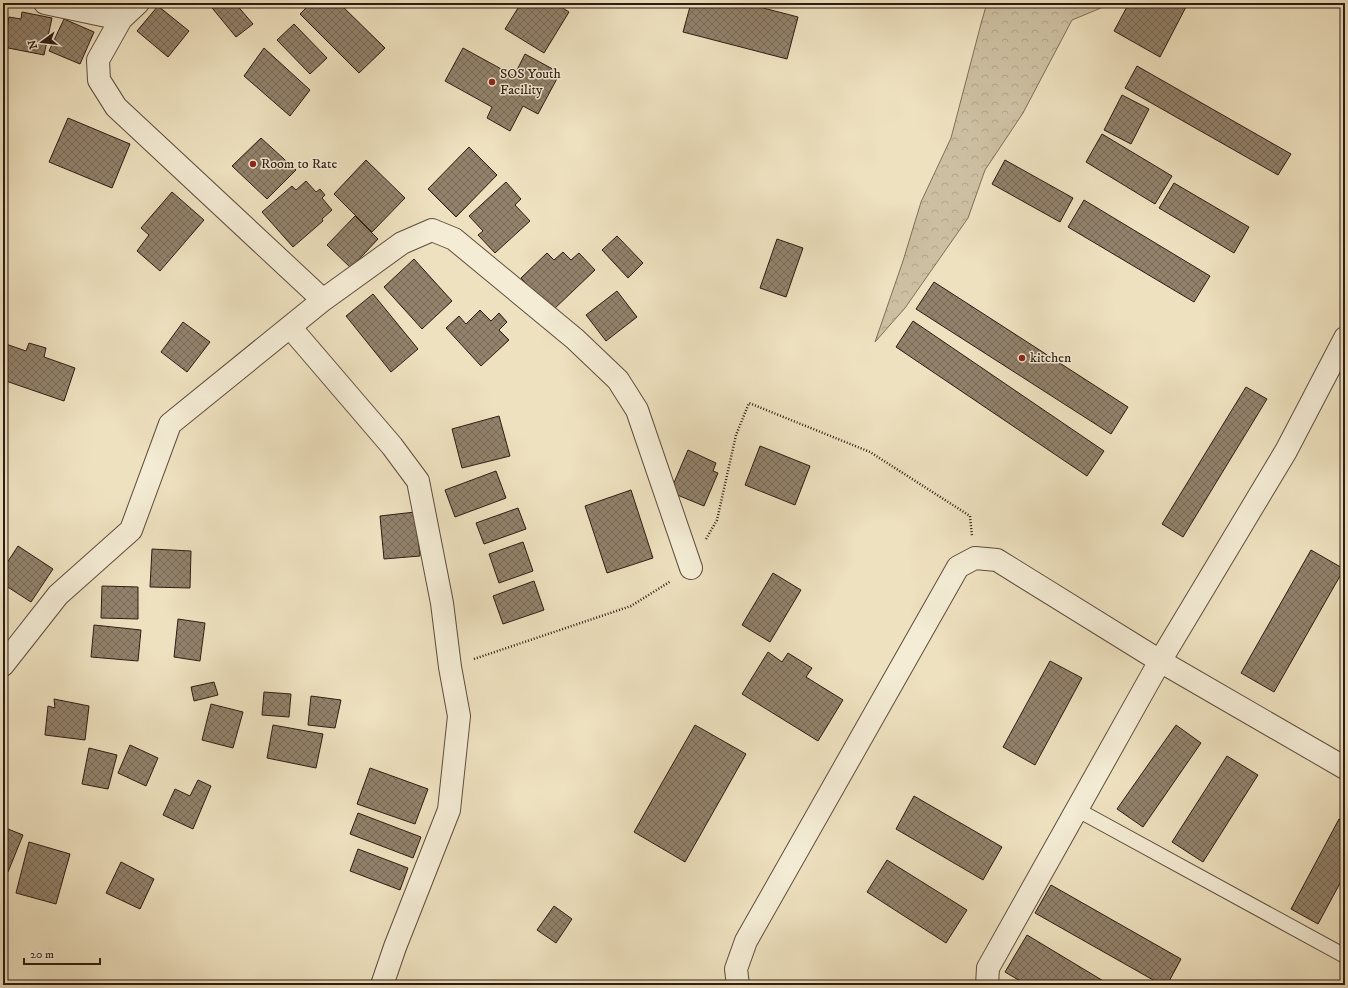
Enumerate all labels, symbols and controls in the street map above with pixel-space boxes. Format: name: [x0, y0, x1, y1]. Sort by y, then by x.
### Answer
north arrow: [22, 22, 62, 62]
text: N: [25, 38, 41, 51]
place label: SOS Youth Facility: [500, 65, 562, 99]
marker: SOS Youth Facility: [487, 77, 497, 87]
place label: Room to Rate: [261, 155, 337, 173]
marker: Room to Rate: [248, 159, 258, 169]
place label: kitchen: [1030, 349, 1072, 367]
marker: kitchen: [1017, 353, 1027, 363]
scale bar: [24, 940, 100, 966]
text: 20 m: [30, 947, 54, 962]

